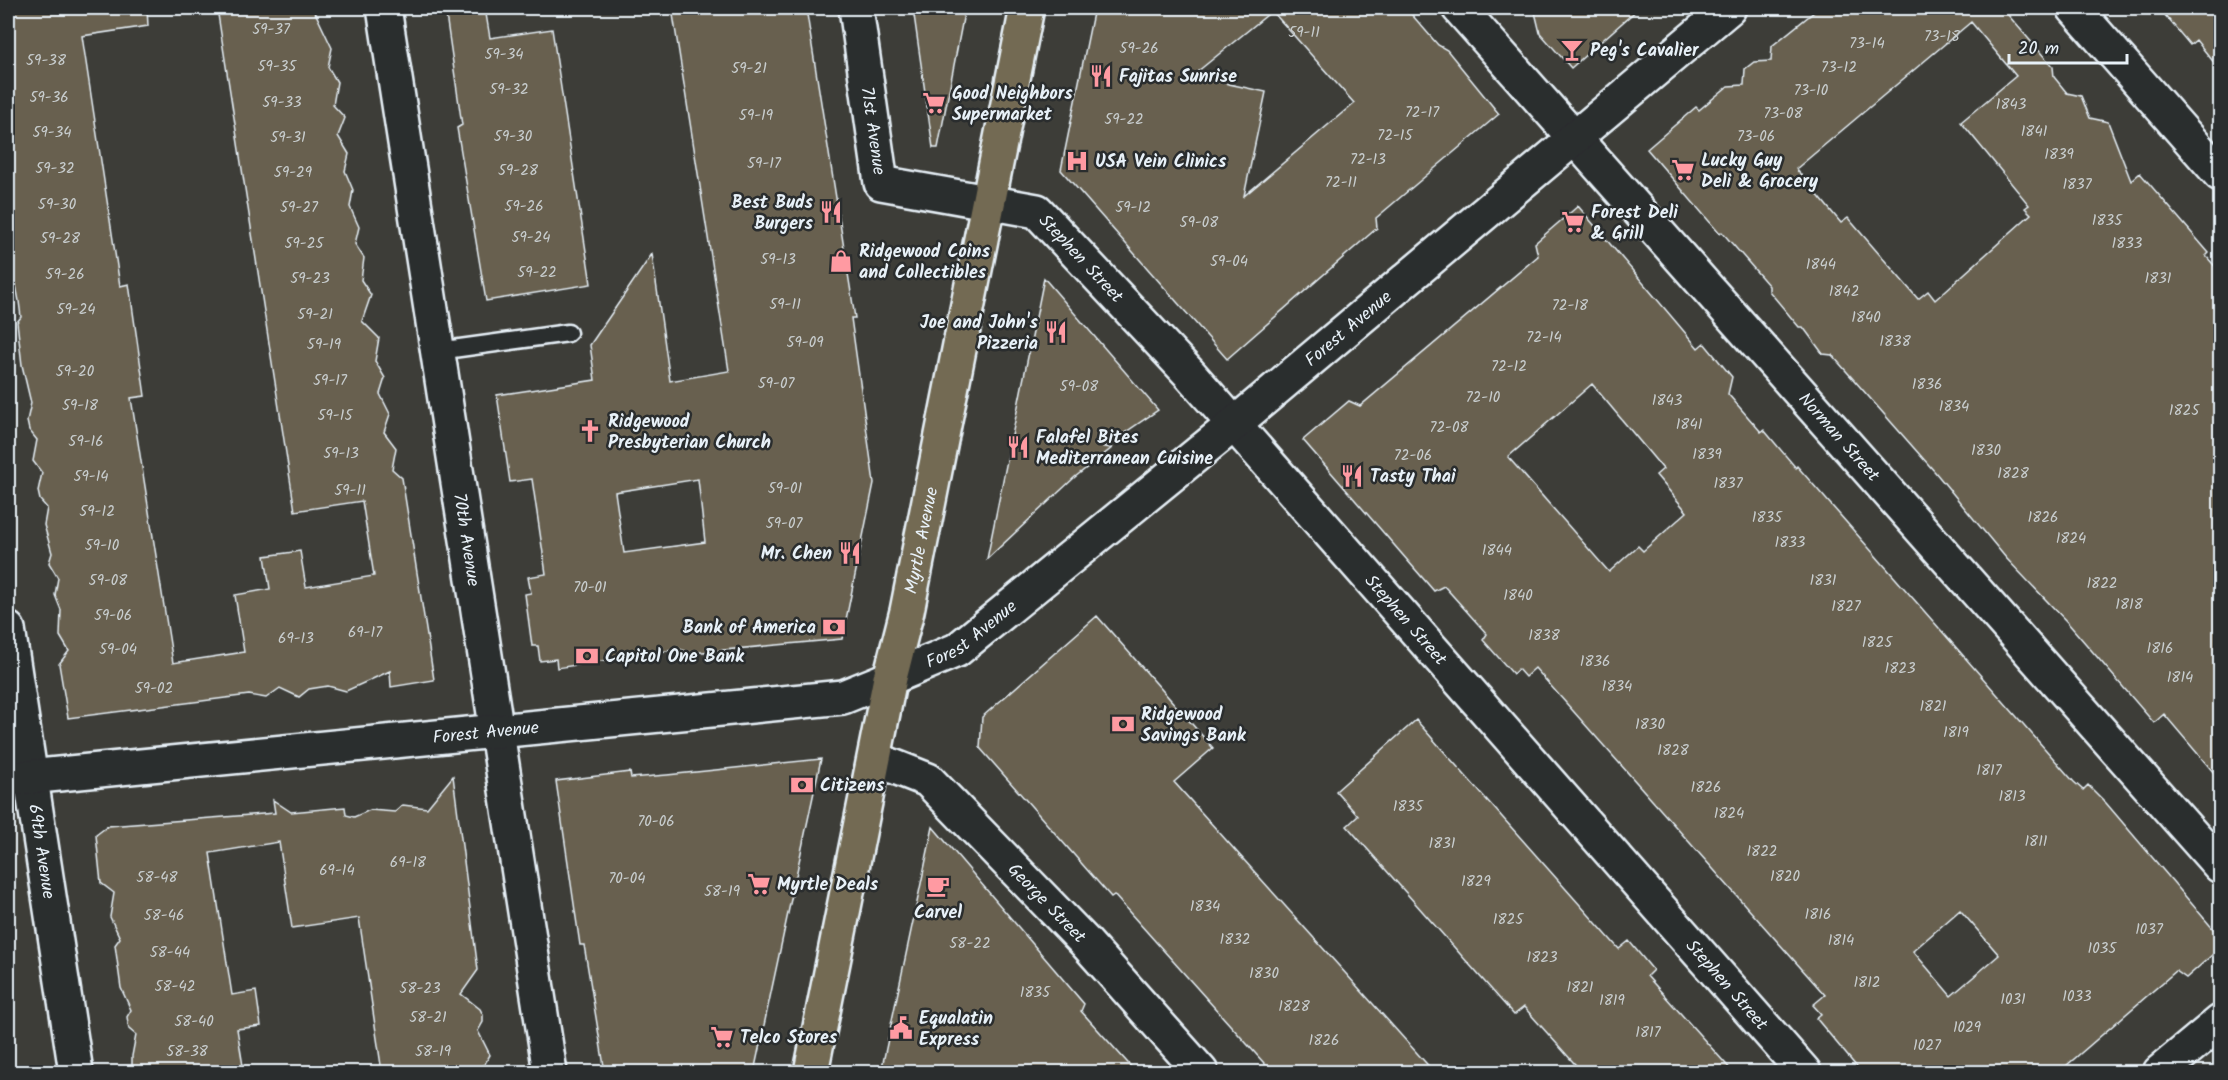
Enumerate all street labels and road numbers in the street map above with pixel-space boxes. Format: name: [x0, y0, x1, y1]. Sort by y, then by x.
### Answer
street label: 71st Avenue: [851, 85, 893, 177]
street label: Stephen Street: [1031, 208, 1130, 311]
street label: Forest Avenue: [1299, 284, 1399, 375]
street label: Norman Street: [1790, 386, 1887, 490]
street label: Myrtle Avenue: [898, 485, 947, 597]
street label: 70th Avenue: [444, 491, 487, 589]
street label: Stephen Street: [1357, 568, 1454, 674]
street label: Forest Avenue: [922, 593, 1024, 677]
street label: Forest Avenue: [431, 714, 540, 753]
street label: 69th Avenue: [19, 802, 62, 901]
street label: George Street: [1000, 857, 1093, 952]
street label: Stephen Street: [1678, 933, 1775, 1039]

